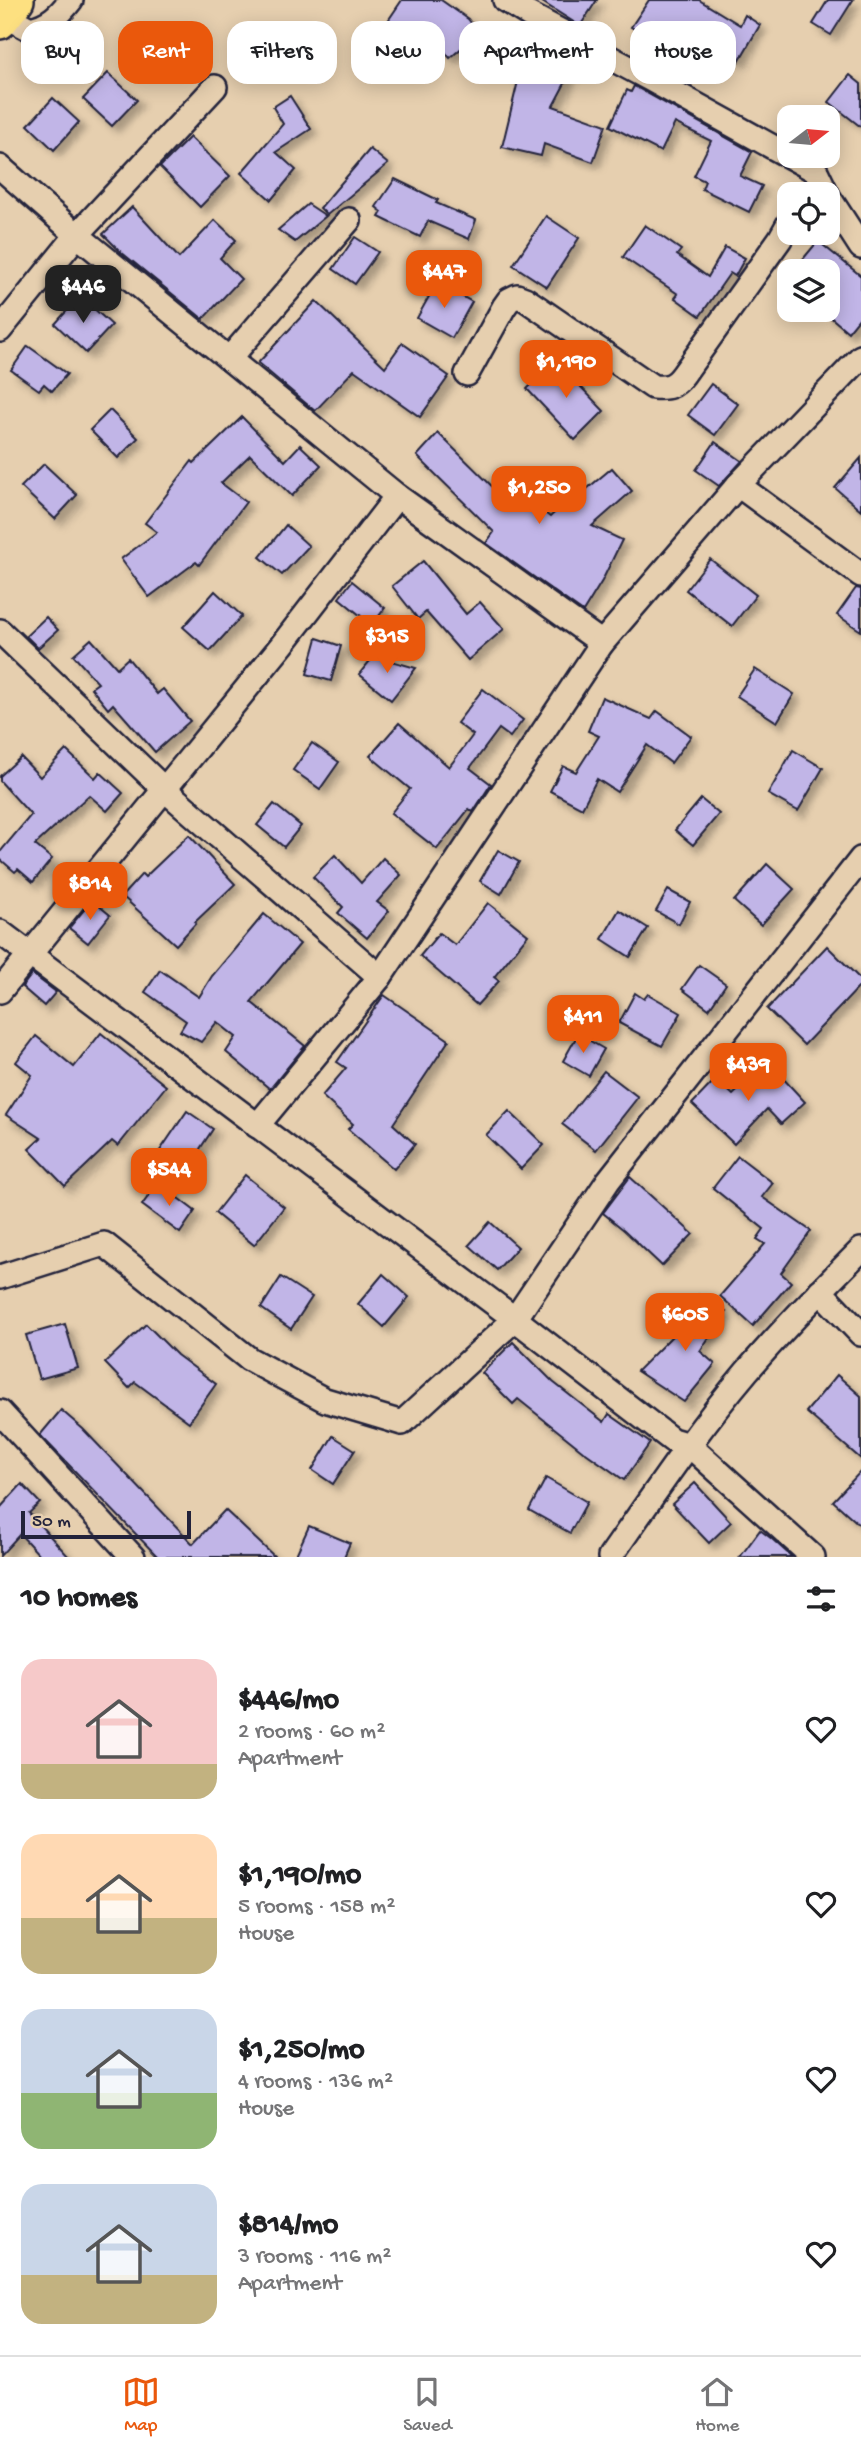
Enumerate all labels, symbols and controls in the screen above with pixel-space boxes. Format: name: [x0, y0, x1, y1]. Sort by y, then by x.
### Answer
chip: Buy: [21, 21, 104, 84]
chip: Rent: [118, 21, 213, 84]
chip: Filters: [227, 21, 337, 84]
chip: New: [351, 21, 445, 84]
chip: Apartment: [459, 21, 616, 84]
chip: House: [630, 21, 736, 84]
north arrow: [777, 105, 840, 168]
map controls: [777, 105, 840, 322]
button: locate: [777, 182, 840, 245]
pin: $447: [403, 250, 485, 310]
text: $447: [422, 259, 466, 286]
button: layers: [777, 259, 840, 322]
pin: $446: [42, 266, 124, 325]
text: $446: [61, 274, 105, 301]
pin: $1,190: [509, 340, 623, 400]
text: $1,190: [536, 349, 596, 376]
pin: $1,250: [482, 466, 596, 526]
text: $1,250: [507, 475, 571, 502]
pin: $315: [346, 616, 428, 675]
text: $315: [365, 624, 409, 651]
pin: $814: [49, 862, 131, 922]
text: $814: [68, 871, 112, 898]
pin: $411: [542, 996, 624, 1055]
text: $411: [563, 1004, 603, 1031]
pin: $439: [707, 1044, 789, 1103]
text: $439: [726, 1052, 770, 1079]
pin: $544: [128, 1148, 210, 1208]
text: $544: [147, 1157, 191, 1184]
pin: $605: [644, 1294, 726, 1353]
text: $605: [661, 1302, 709, 1329]
scale bar: [21, 1508, 191, 1540]
text: 50 m: [32, 1511, 71, 1534]
icon: filters: [802, 1580, 840, 1618]
text: 10 homes: [21, 1582, 137, 1617]
text: $446/mo: [238, 1684, 339, 1719]
icon: home: [77, 1687, 161, 1771]
icon: heart: [802, 1710, 840, 1748]
text: 2 rooms · 60 m²: [238, 1719, 385, 1746]
text: Apartment: [238, 1746, 342, 1773]
text: $1,190/mo: [238, 1859, 361, 1894]
icon: home: [77, 1862, 161, 1946]
icon: heart: [802, 1885, 840, 1923]
text: 5 rooms · 158 m²: [238, 1894, 395, 1921]
text: House: [238, 1921, 294, 1948]
text: $1,250/mo: [238, 2034, 365, 2069]
icon: home: [77, 2037, 161, 2121]
icon: heart: [802, 2060, 840, 2098]
text: 4 rooms · 136 m²: [238, 2069, 393, 2096]
text: House: [238, 2096, 294, 2123]
text: $814/mo: [238, 2209, 338, 2244]
icon: home: [77, 2212, 161, 2296]
icon: heart: [802, 2235, 840, 2273]
text: 3 rooms · 116 m²: [238, 2244, 391, 2271]
text: Apartment: [238, 2271, 342, 2298]
tab: Map: [122, 2373, 160, 2438]
tab: Saved: [403, 2373, 452, 2438]
tab: Home: [695, 2373, 739, 2438]

